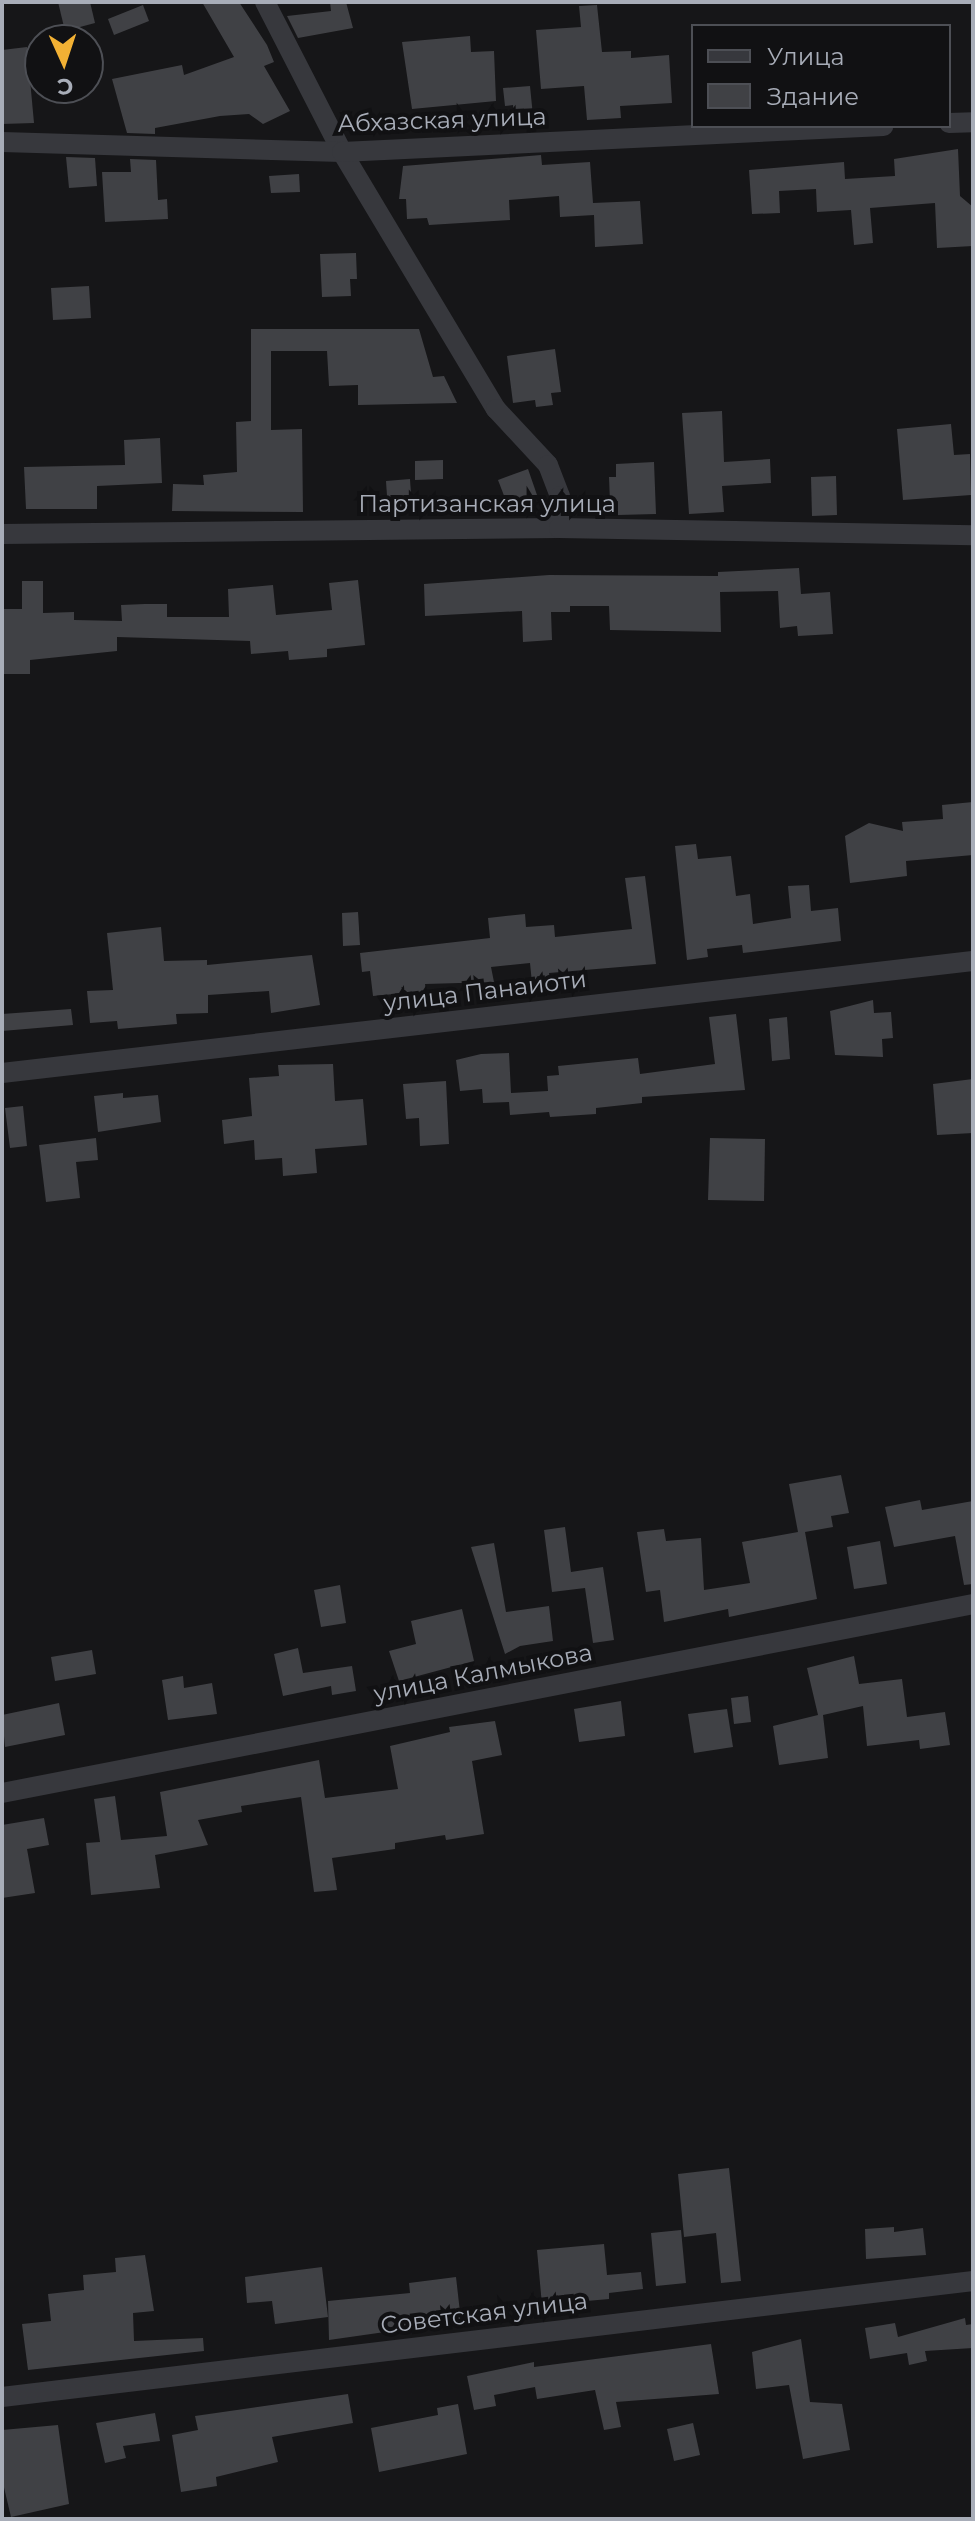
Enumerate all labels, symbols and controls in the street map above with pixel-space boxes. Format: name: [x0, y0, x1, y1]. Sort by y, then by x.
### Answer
north arrow: [24, 24, 104, 104]
legend: [691, 24, 951, 128]
text: Улица: [767, 42, 845, 71]
text: С: [56, 73, 74, 100]
text: Здание: [767, 82, 859, 111]
street label: Абхазская улица: [337, 102, 547, 138]
street label: Партизанская улица: [358, 490, 616, 518]
street label: улица Панаиоти: [382, 964, 588, 1018]
street label: улица Калмыкова: [371, 1638, 595, 1708]
street label: Советская улица: [379, 2286, 589, 2340]

